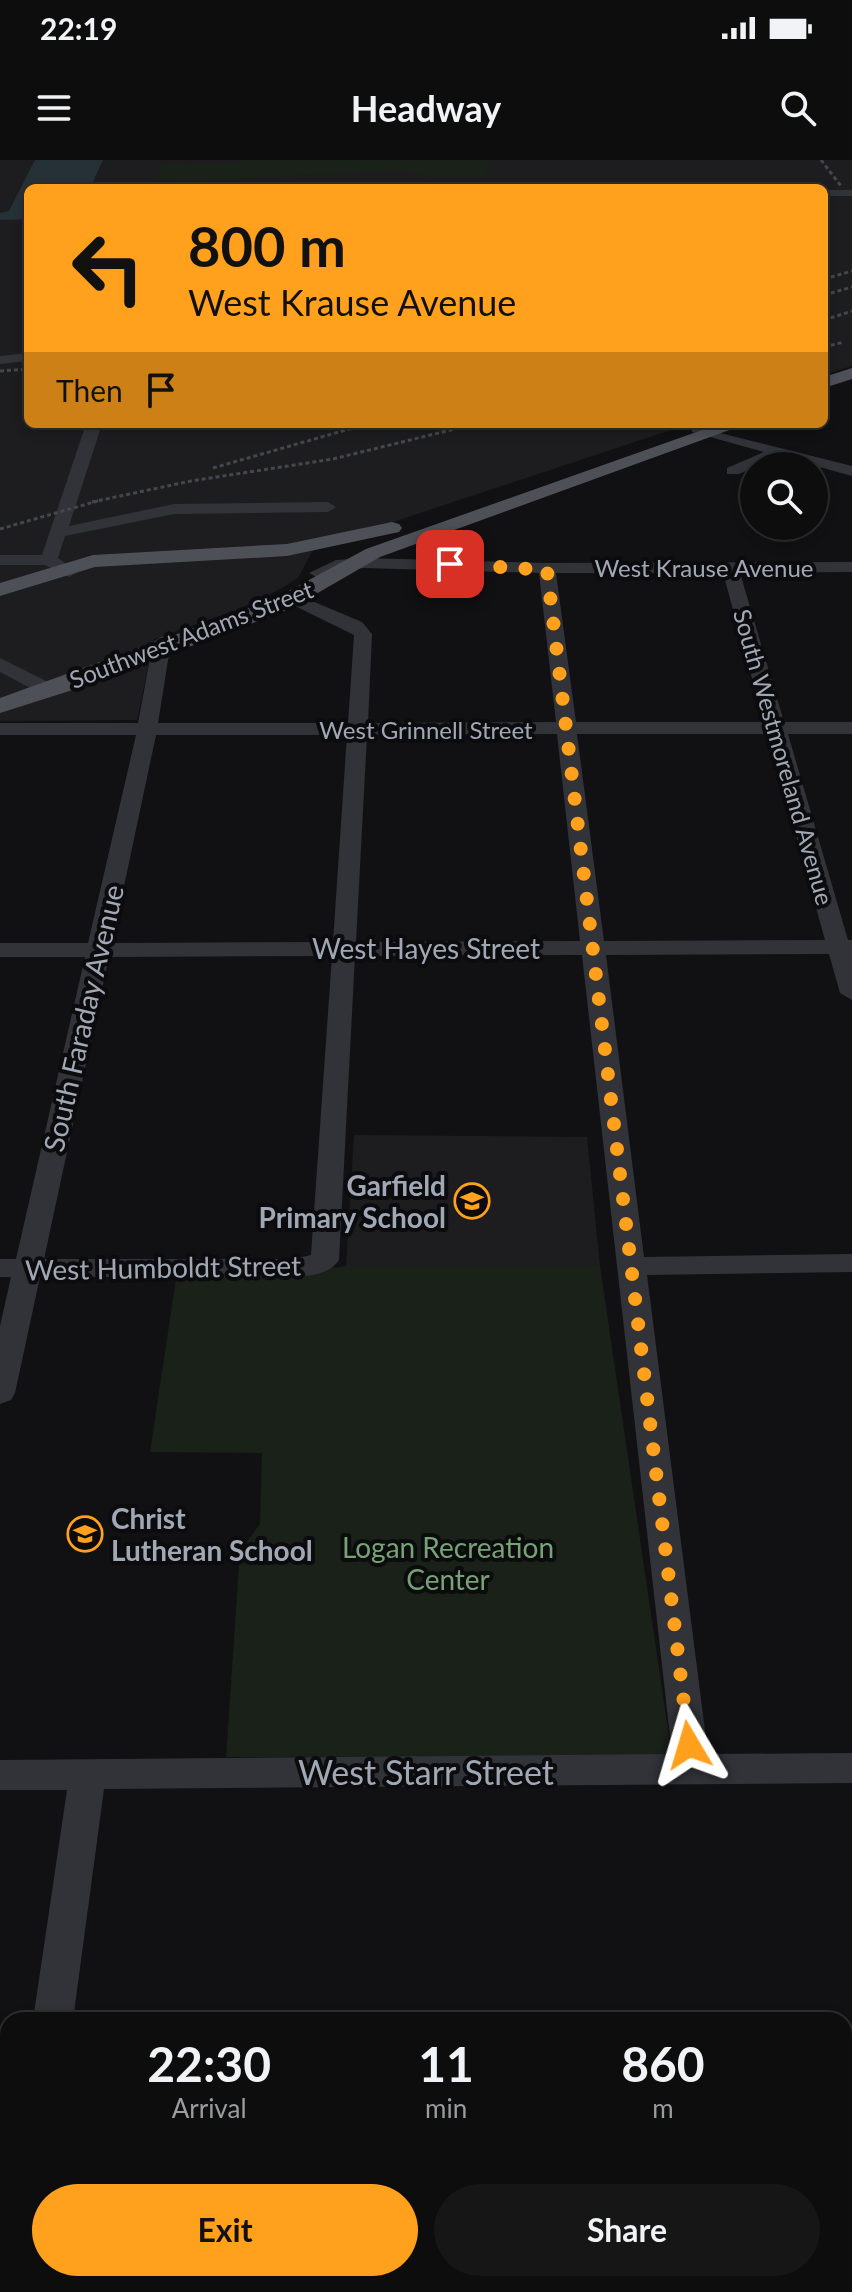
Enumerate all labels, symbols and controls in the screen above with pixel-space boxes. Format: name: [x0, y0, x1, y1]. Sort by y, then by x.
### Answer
text: 22:19: [40, 10, 117, 46]
icon: menu: [32, 86, 76, 130]
text: Headway: [351, 86, 501, 130]
icon: search: [776, 86, 820, 130]
text: 800 m: [188, 212, 346, 279]
icon: left: [56, 216, 160, 320]
text: West Krause Avenue: [188, 280, 516, 324]
icon: arrive: [139, 368, 183, 412]
text: Then: [56, 372, 123, 408]
map controls: [740, 452, 828, 540]
button: search: [740, 452, 828, 540]
pin: [416, 530, 484, 598]
icon: arrive: [428, 542, 472, 586]
street label: West Krause Avenue: [595, 553, 813, 582]
street label: Southwest Adams Street: [65, 574, 317, 694]
street label: South Westmoreland Avenue: [728, 606, 840, 908]
street label: West Grinnell Street: [319, 715, 533, 744]
street label: South Faraday Avenue: [36, 881, 130, 1155]
street label: West Hayes Street: [312, 931, 540, 965]
place label: Garfield Primary School: [259, 1168, 446, 1234]
school or university icon: Garfield Primary School: [453, 1182, 491, 1220]
street label: West Humboldt Street: [25, 1248, 301, 1286]
place label: Christ Lutheran School: [111, 1501, 313, 1567]
school or university icon: Christ Lutheran School: [66, 1515, 104, 1553]
park label: Logan Recreation Center: [342, 1530, 554, 1596]
position arrow: [647, 1703, 731, 1787]
street label: West Starr Street: [298, 1751, 554, 1792]
text: 22:30: [147, 2035, 271, 2092]
text: 11: [418, 2035, 474, 2092]
text: 860: [621, 2035, 705, 2092]
text: Arrival: [172, 2092, 247, 2124]
text: min: [425, 2092, 467, 2124]
text: m: [652, 2092, 674, 2124]
button: Exit: [32, 2184, 418, 2276]
button: Share: [434, 2184, 820, 2276]

